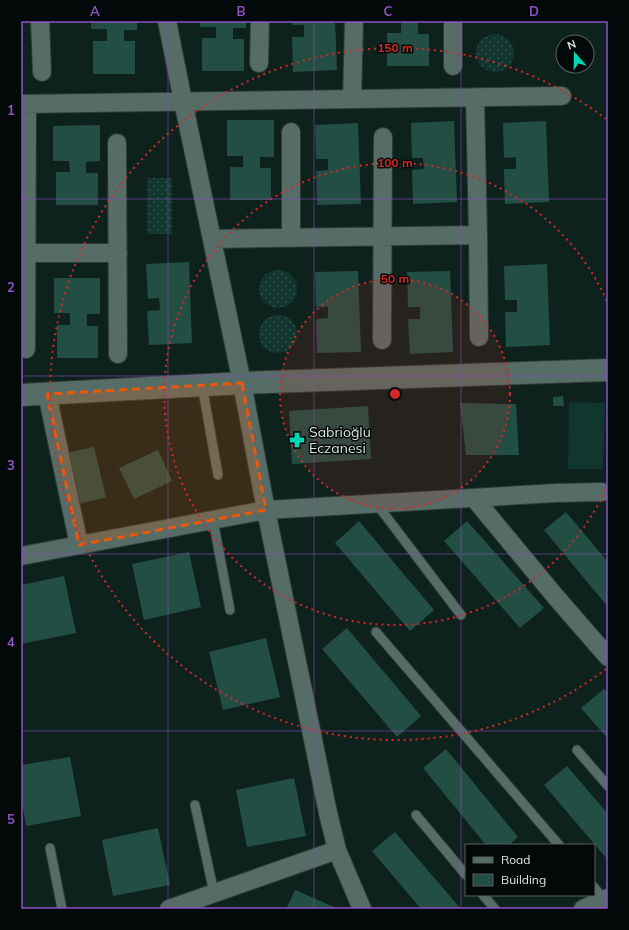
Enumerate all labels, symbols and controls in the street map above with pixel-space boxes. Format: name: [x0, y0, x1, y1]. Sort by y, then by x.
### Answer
text: A: [90, 3, 100, 19]
text: B: [237, 3, 246, 19]
text: C: [384, 3, 393, 19]
text: D: [529, 3, 539, 19]
north arrow: [555, 34, 595, 74]
text: N: [565, 37, 578, 53]
text: 150 m: [377, 40, 413, 55]
text: 1: [7, 102, 15, 118]
text: 100 m: [377, 155, 413, 170]
text: 50 m: [381, 271, 409, 286]
text: 2: [7, 279, 15, 295]
centre of rings: [388, 387, 402, 401]
place label: Sabrioğlu Eczanesi: [309, 423, 371, 457]
pharmacy icon: Sabrioğlu Eczanesi: [288, 431, 306, 449]
text: 3: [7, 457, 15, 473]
text: 4: [7, 634, 15, 650]
text: 5: [7, 811, 15, 827]
legend: [465, 844, 595, 896]
text: Road: [501, 852, 530, 867]
text: Building: [501, 872, 546, 887]

